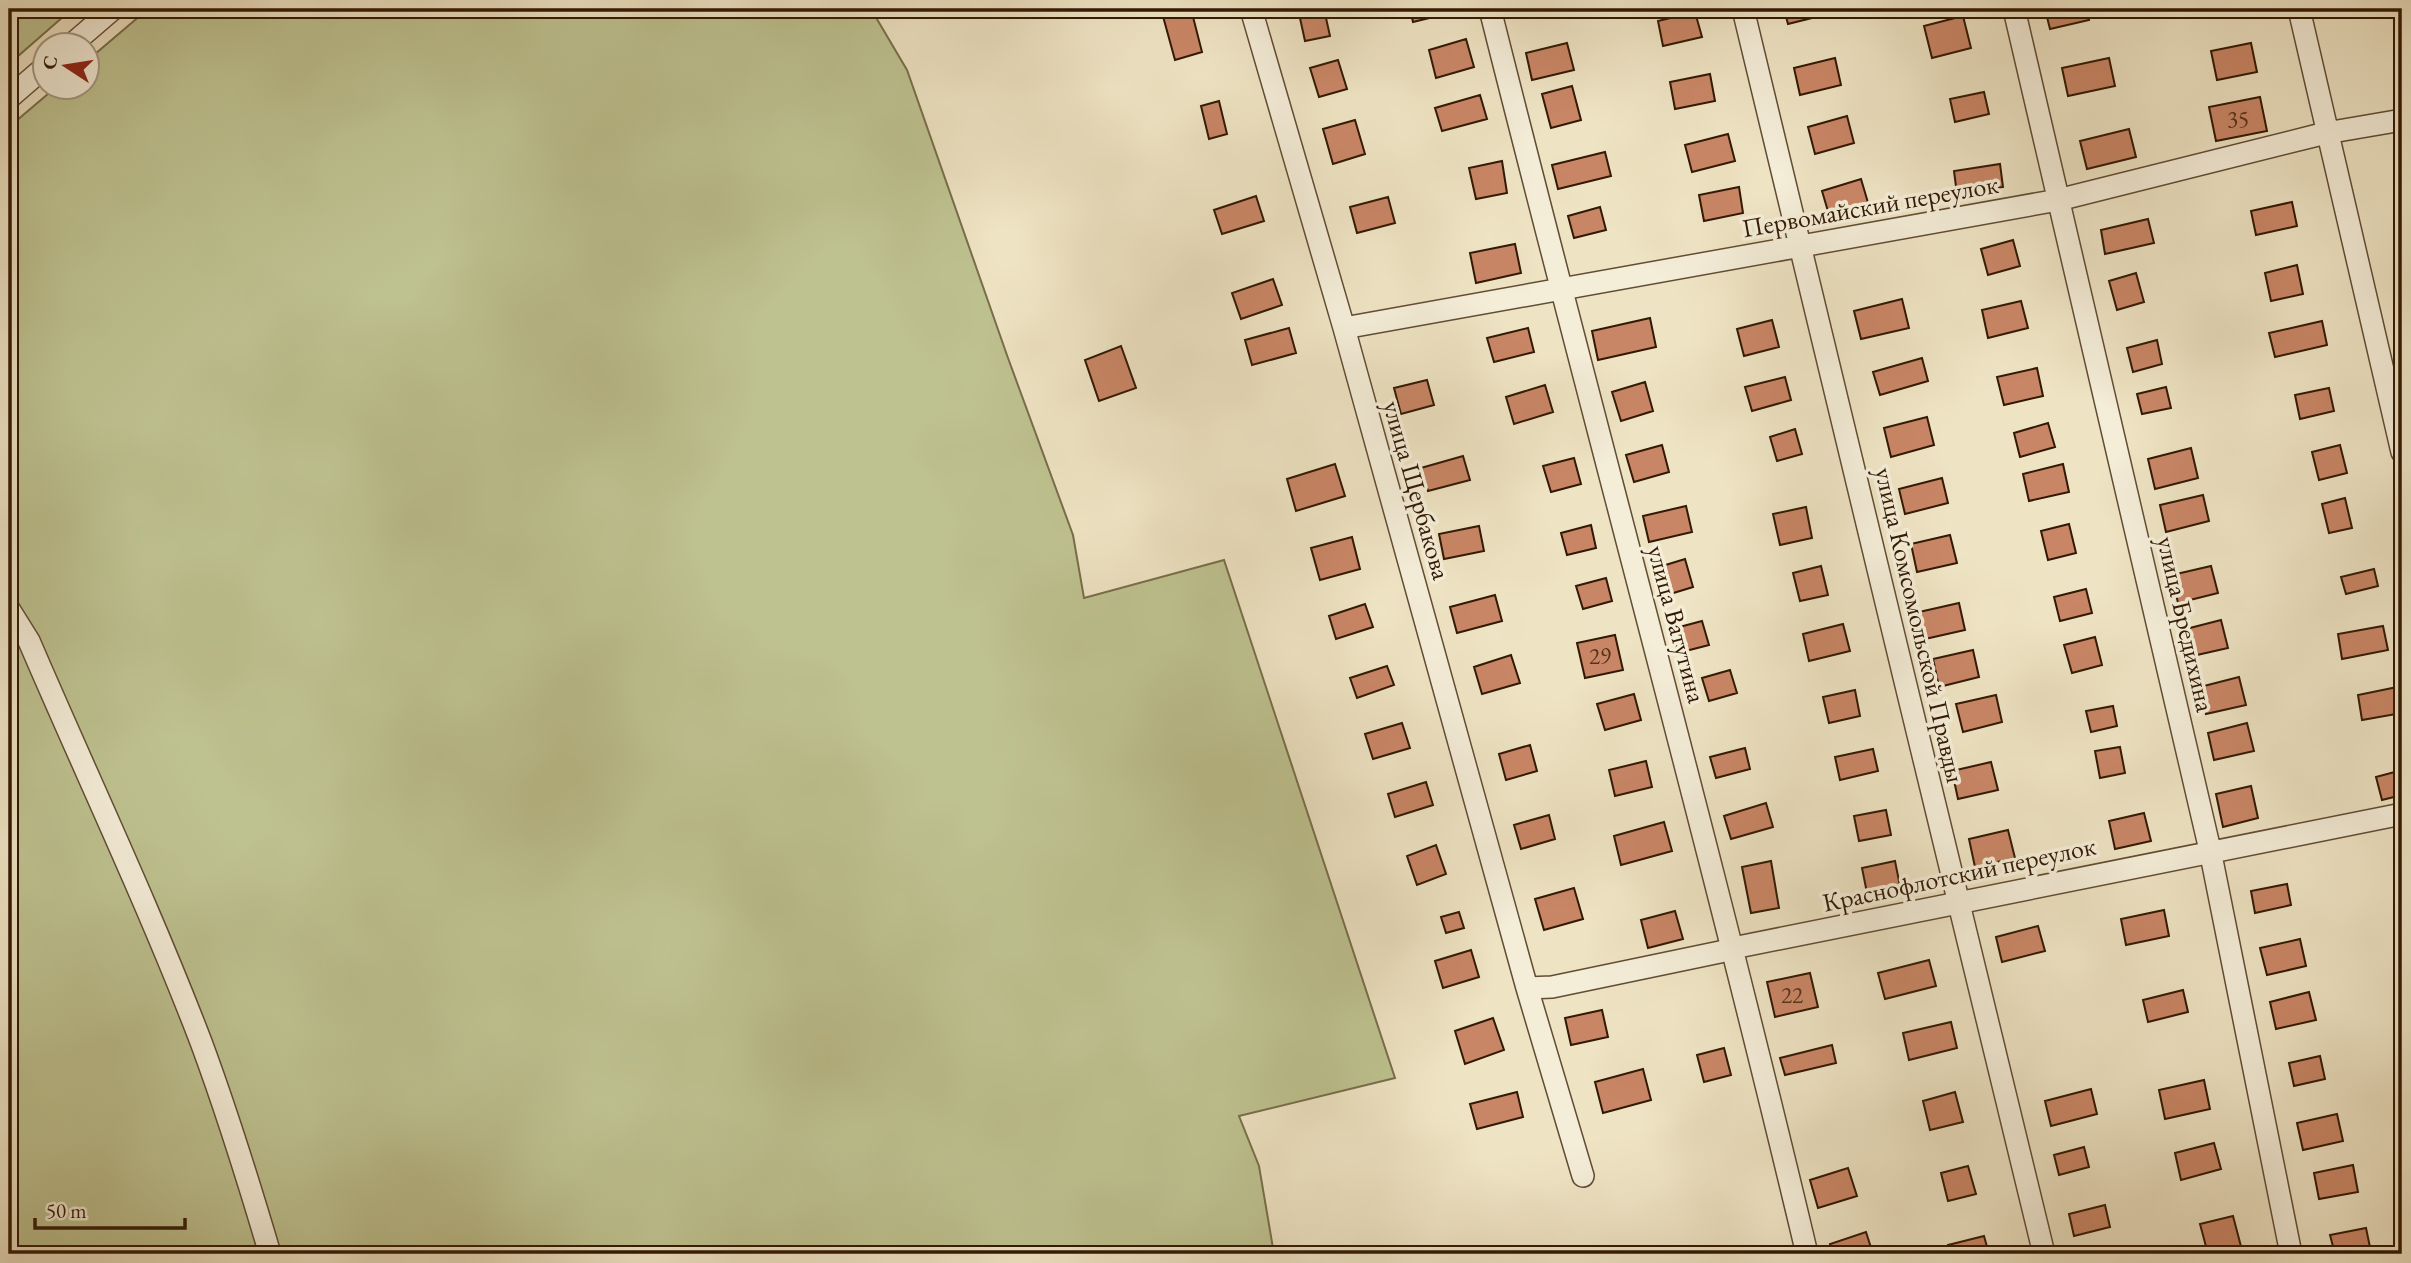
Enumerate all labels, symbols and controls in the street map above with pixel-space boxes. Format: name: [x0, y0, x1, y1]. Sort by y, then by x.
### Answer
north arrow: [32, 32, 102, 102]
text: С: [36, 53, 63, 72]
house number: 35: [2227, 104, 2249, 134]
street label: Первомайский переулок: [1739, 167, 2001, 245]
street label: улица Щербакова: [1375, 397, 1459, 584]
street label: улица Комсомольской Правды: [1867, 464, 1973, 786]
street label: улица Бредихина: [2149, 533, 2223, 716]
street label: улица Ватутина: [1640, 541, 1715, 707]
house number: 29: [1589, 641, 1611, 671]
street label: Краснофлотский переулок: [1819, 828, 2099, 920]
house number: 22: [1781, 980, 1803, 1010]
scale bar: [35, 1186, 186, 1230]
text: 50 m: [46, 1197, 87, 1224]

